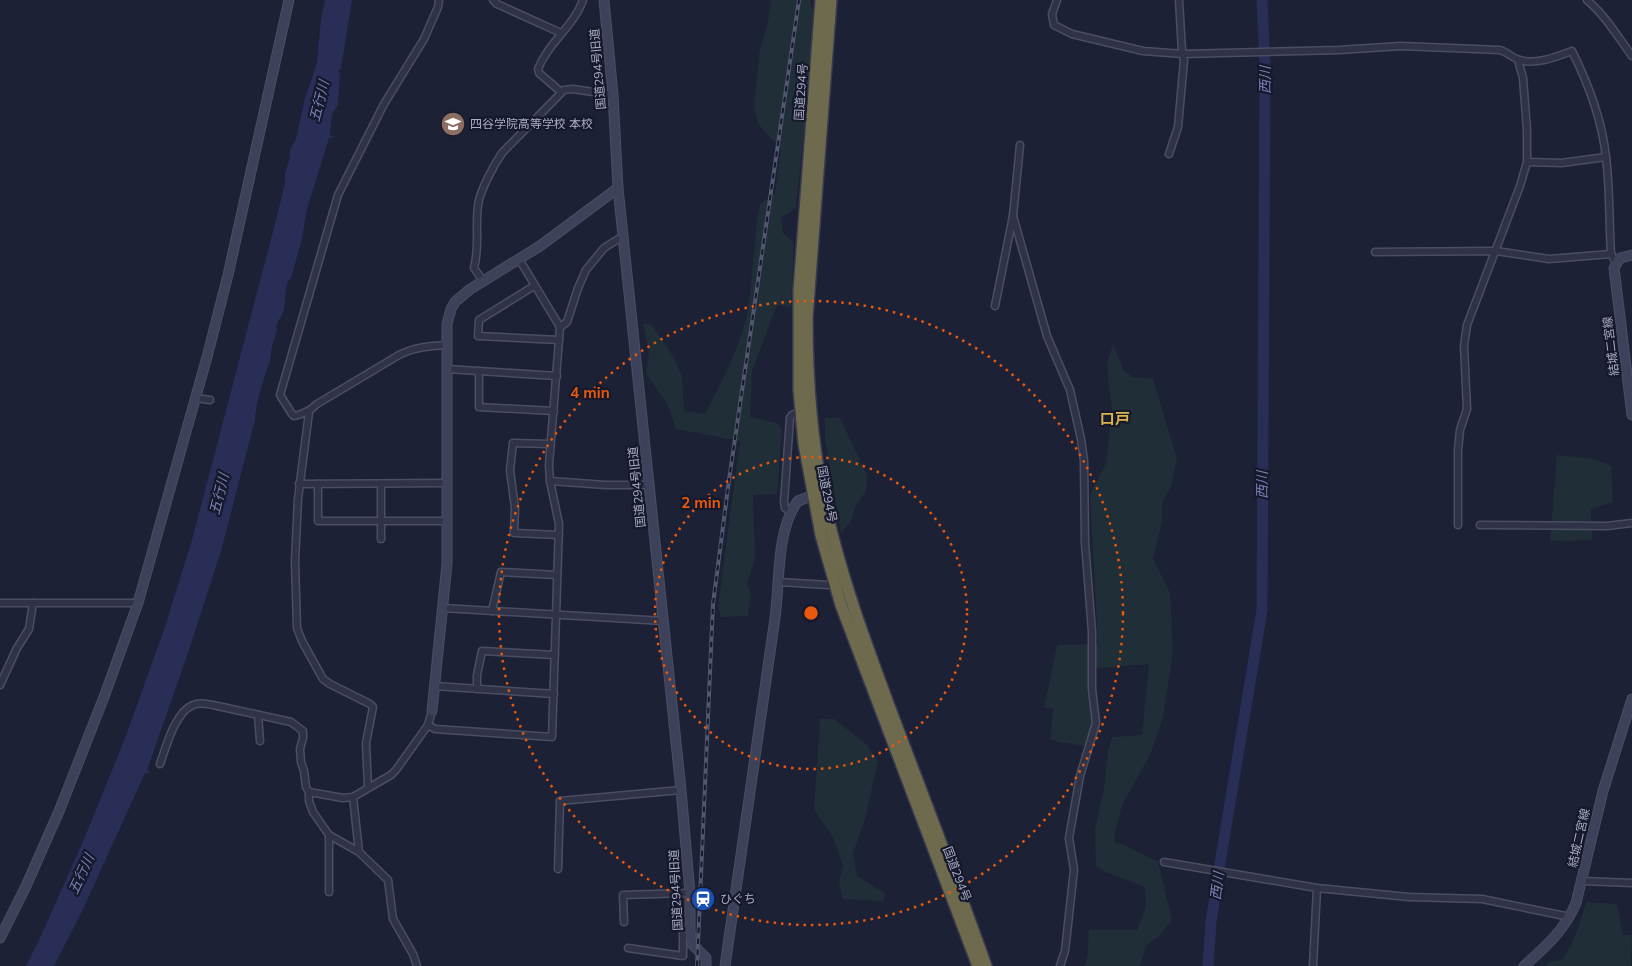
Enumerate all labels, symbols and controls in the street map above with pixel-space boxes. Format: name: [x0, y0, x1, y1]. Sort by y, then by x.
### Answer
street label: 国道294号旧道: [586, 28, 609, 110]
street label: 国道294号: [791, 63, 810, 121]
water label: 西川: [1256, 64, 1274, 94]
water label: 五行川: [305, 77, 333, 124]
school or university icon: 四谷学院高等学校 本校: [440, 111, 466, 137]
place label: 四谷学院高等学校 本校: [470, 116, 593, 131]
street label: 結城二宮線: [1599, 315, 1622, 377]
text: 4 min: [570, 383, 610, 402]
district label: 口戸: [1100, 409, 1130, 428]
street label: 国道294号旧道: [625, 446, 648, 528]
street label: 国道294号: [815, 464, 840, 524]
water label: 西川: [1253, 469, 1271, 499]
water label: 五行川: [205, 470, 233, 517]
text: 2 min: [681, 493, 721, 512]
centre of rings: [802, 604, 820, 622]
street label: 結城二宮線: [1564, 807, 1593, 869]
street label: 国道294号: [940, 844, 975, 903]
water label: 五行川: [64, 849, 99, 897]
street label: 国道294号旧道: [666, 849, 685, 931]
water label: 西川: [1206, 869, 1228, 901]
station icon: ひぐち: [690, 886, 716, 912]
place label: ひぐち: [720, 891, 756, 906]

